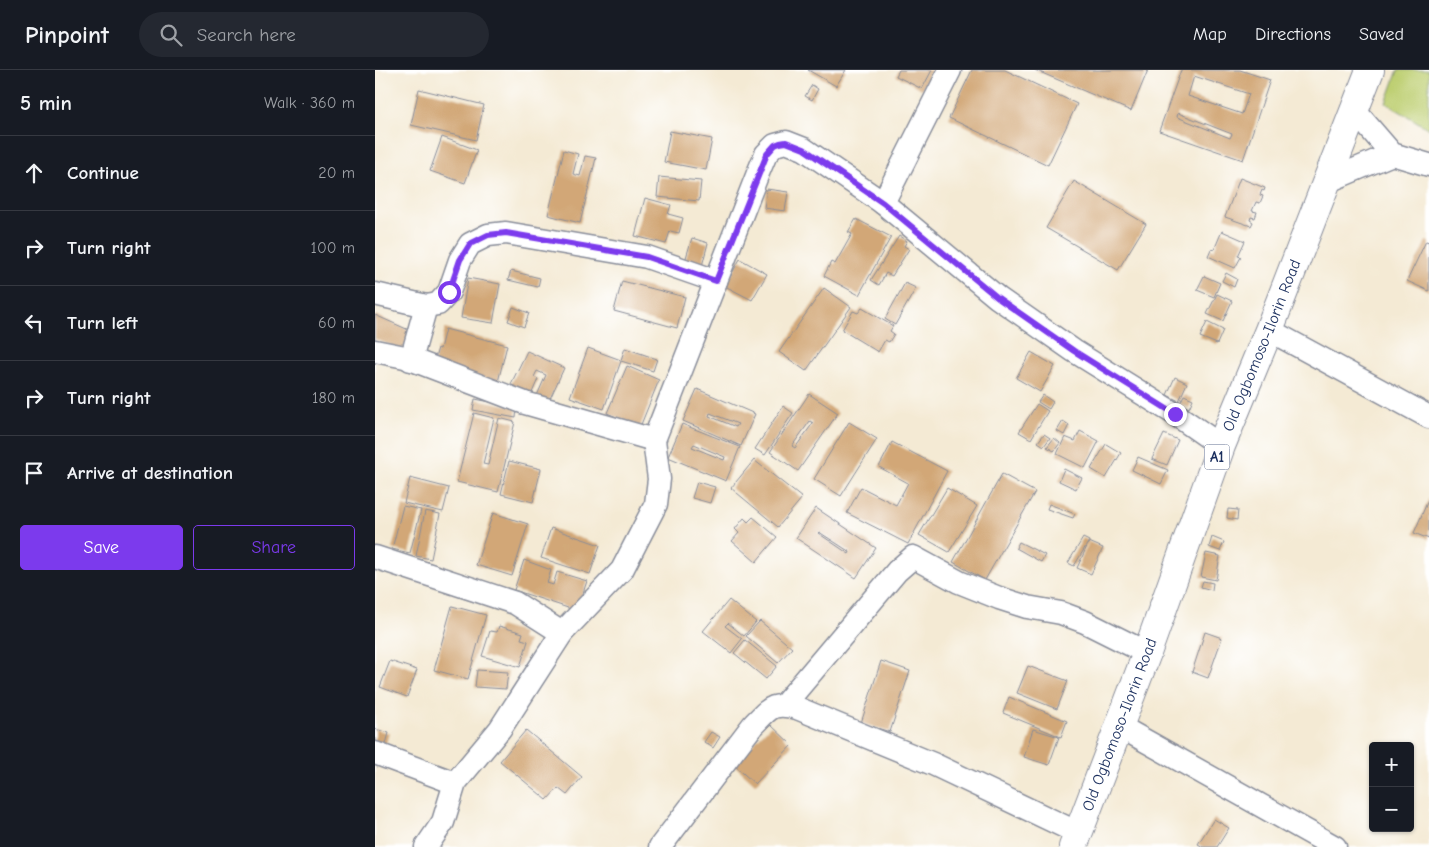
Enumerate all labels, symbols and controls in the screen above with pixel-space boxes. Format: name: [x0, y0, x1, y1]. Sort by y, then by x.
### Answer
search box: [139, 12, 489, 57]
text: Pinpoint: [25, 21, 109, 49]
icon: search: [157, 21, 185, 49]
text: Search here: [197, 24, 296, 46]
text: Map: [1193, 24, 1227, 45]
text: Directions: [1255, 24, 1331, 45]
text: Saved: [1359, 24, 1404, 45]
text: 5 min: [20, 91, 72, 115]
text: Walk · 360 m: [264, 94, 355, 112]
icon: ahead: [20, 159, 48, 187]
text: Continue: [67, 162, 139, 184]
text: 20 m: [318, 164, 355, 182]
icon: right: [20, 234, 48, 262]
text: Turn right: [67, 237, 151, 259]
text: 100 m: [311, 239, 355, 257]
street label: Old Ogbomoso-Ilorin Road: [1219, 257, 1304, 434]
route start: [438, 281, 461, 304]
icon: left: [20, 309, 48, 337]
text: Turn left: [67, 312, 138, 334]
text: 60 m: [318, 314, 355, 332]
icon: right: [20, 384, 48, 412]
text: Turn right: [67, 387, 151, 409]
text: 180 m: [312, 389, 355, 407]
route end: [1164, 403, 1187, 426]
road number: A1: [1205, 444, 1229, 470]
icon: arrive: [20, 459, 48, 487]
text: Arrive at destination: [67, 462, 233, 484]
button: Save: [20, 525, 183, 570]
button: Share: [193, 525, 355, 570]
street label: Old Ogbomoso-Ilorin Road: [1079, 636, 1161, 814]
map controls: [1369, 742, 1414, 832]
button: +: [1369, 742, 1414, 787]
button: −: [1369, 787, 1414, 832]

